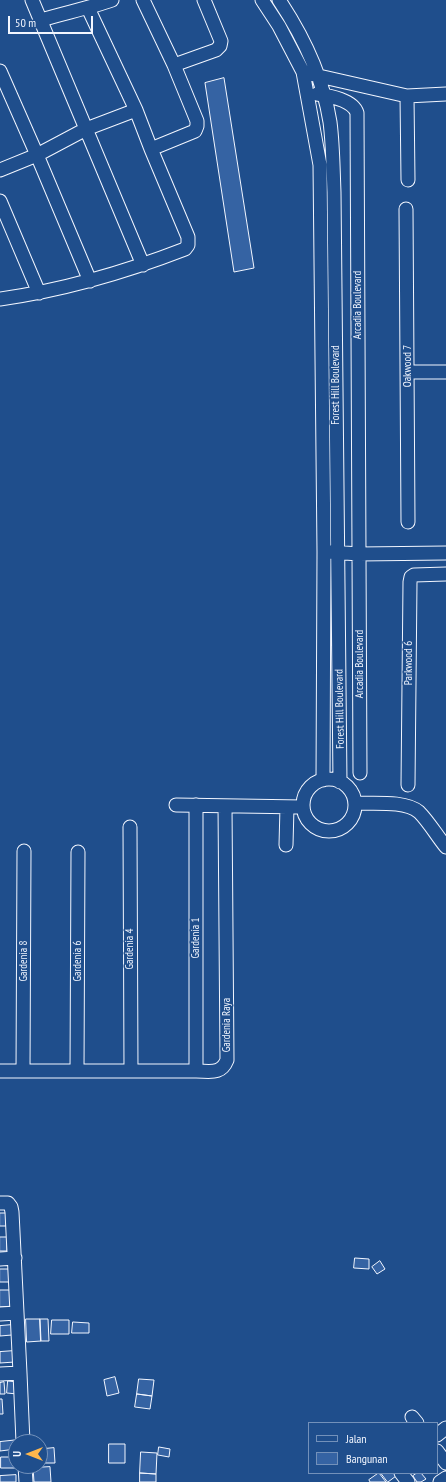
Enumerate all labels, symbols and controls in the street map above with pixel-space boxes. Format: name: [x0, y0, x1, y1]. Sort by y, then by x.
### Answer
scale bar: [10, 8, 95, 34]
text: 50 m: [15, 15, 36, 30]
street label: Arcadia Boulevard: [351, 271, 365, 339]
street label: Forest Hill Boulevard: [329, 345, 343, 425]
street label: Oakwood 7: [401, 345, 415, 387]
street label: Arcadia Boulevard: [353, 630, 367, 698]
street label: Parkwood 6: [402, 641, 416, 685]
street label: Forest Hill Boulevard: [333, 669, 347, 749]
street label: Gardenia 1: [189, 917, 203, 959]
street label: Gardenia 4: [123, 928, 137, 970]
street label: Gardenia 8: [17, 940, 31, 982]
street label: Gardenia 6: [71, 940, 85, 982]
street label: Gardenia Raya: [220, 998, 234, 1052]
legend: [308, 1422, 438, 1474]
text: Jalan: [346, 1431, 367, 1446]
north arrow: [8, 1434, 48, 1474]
text: U: [10, 1451, 24, 1457]
text: Bangunan: [346, 1451, 387, 1466]

